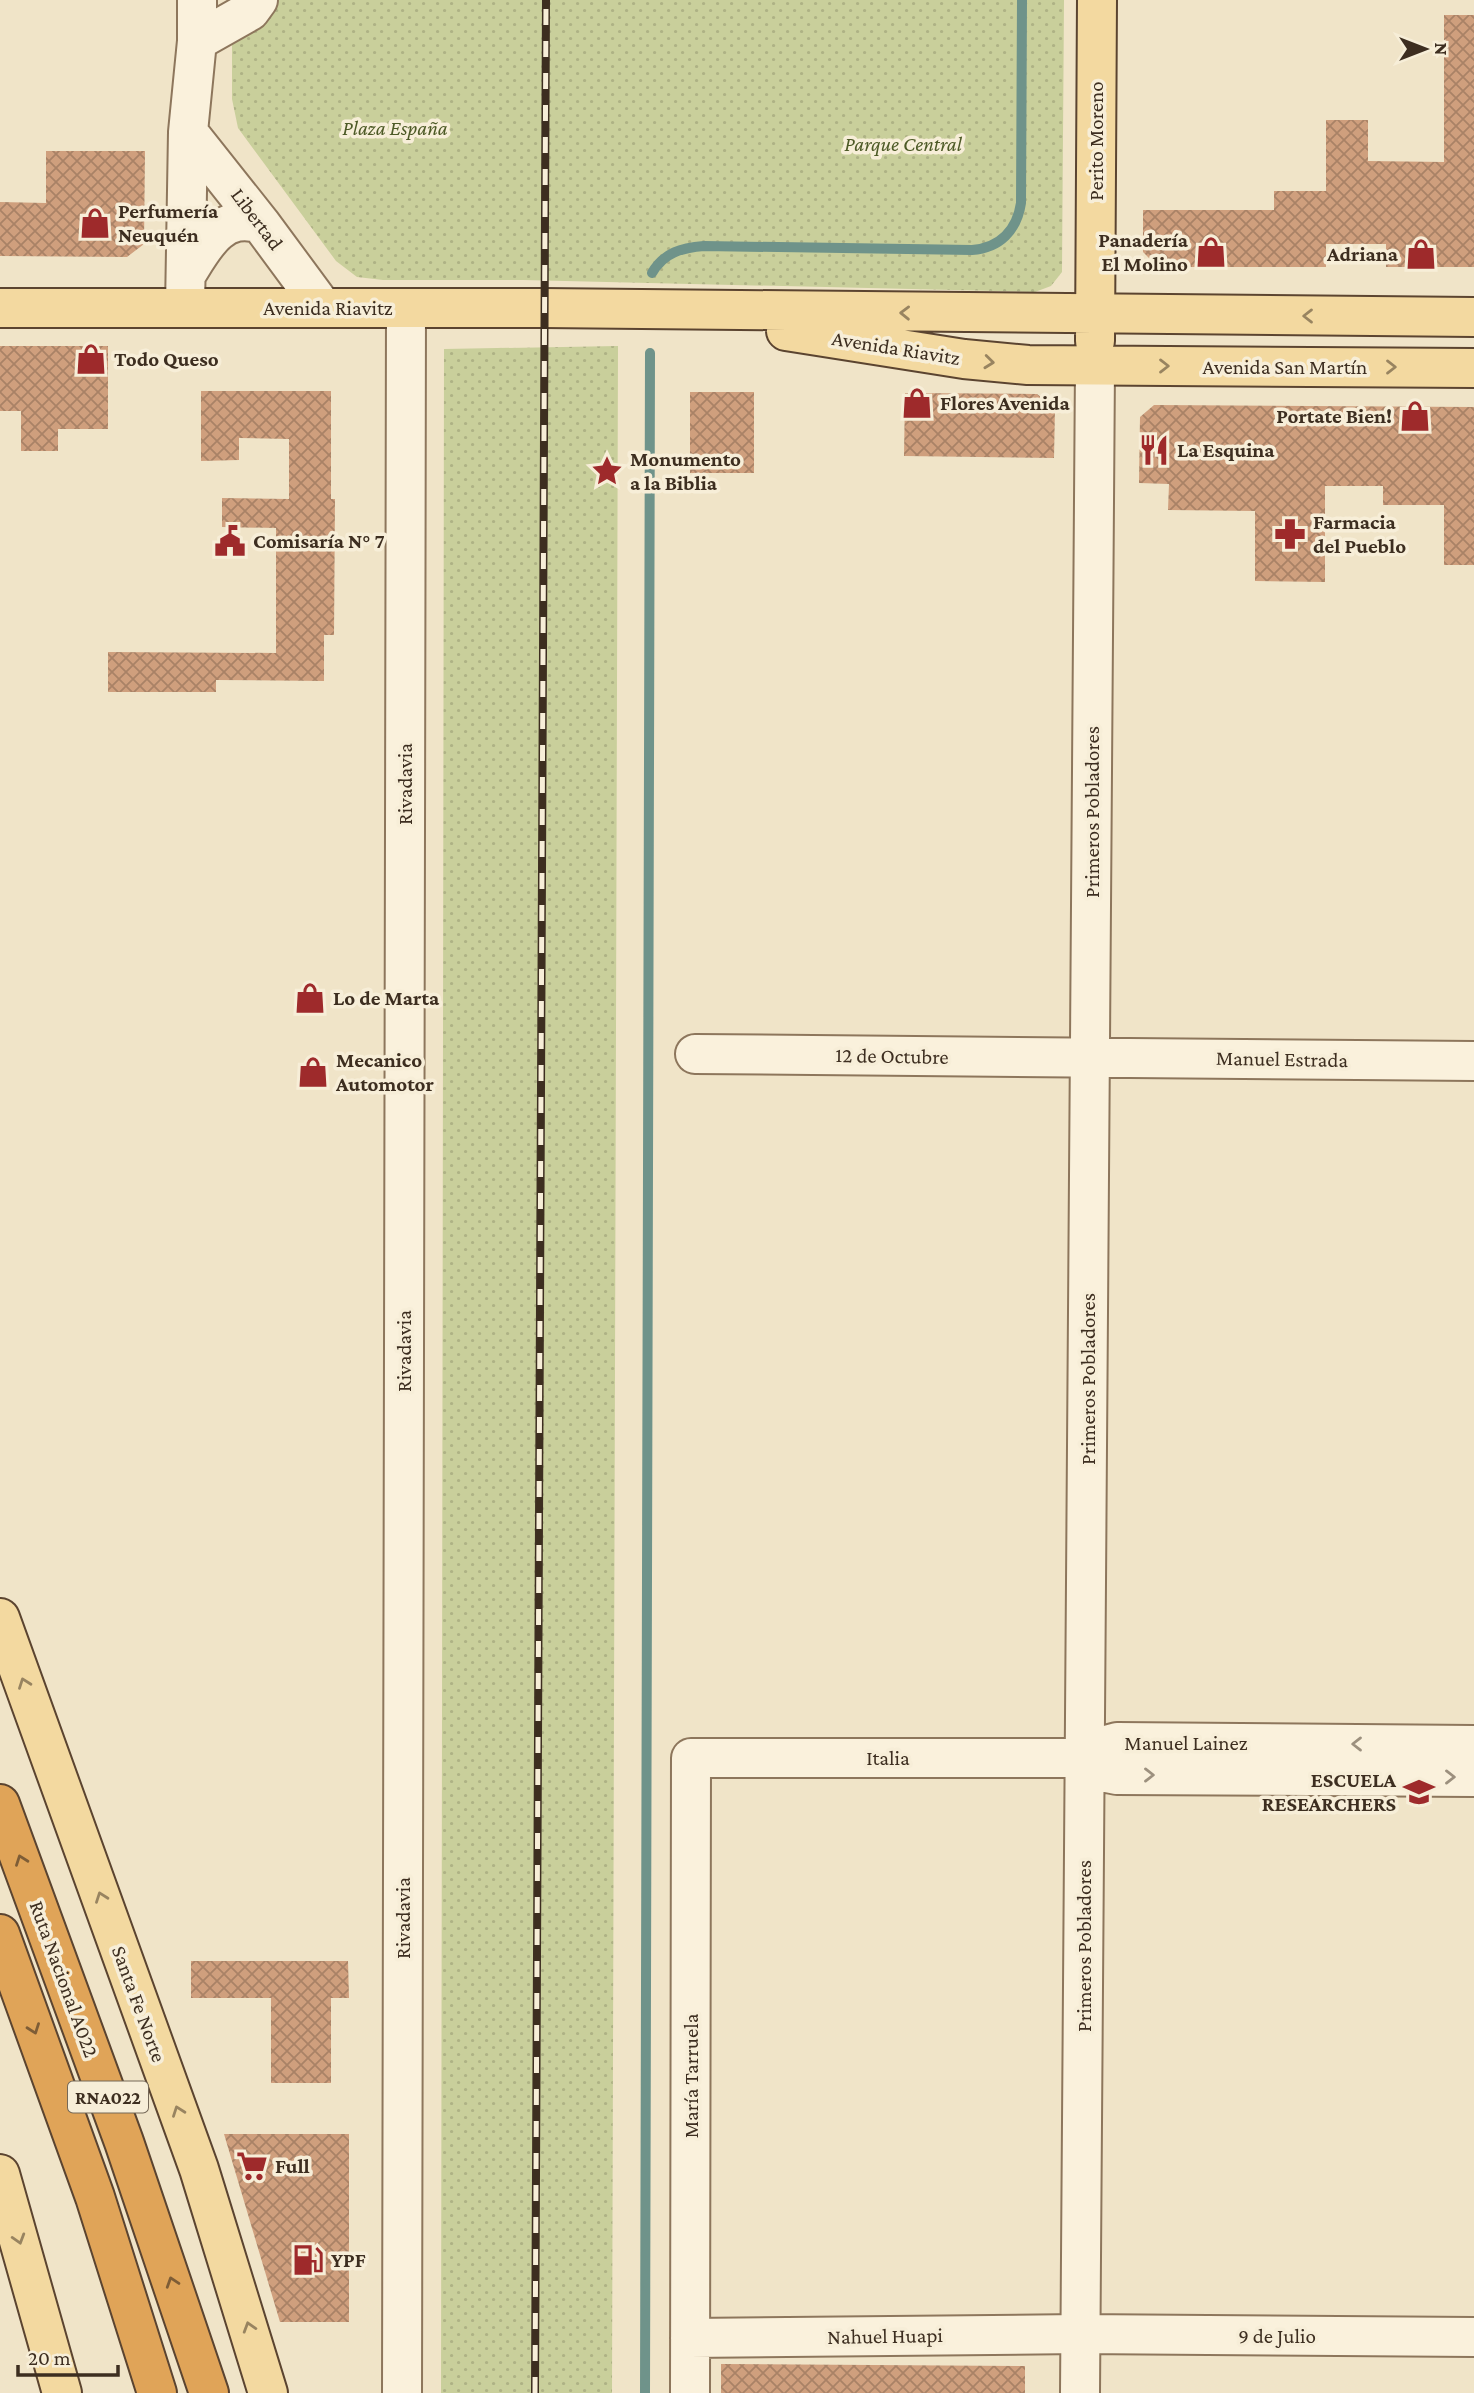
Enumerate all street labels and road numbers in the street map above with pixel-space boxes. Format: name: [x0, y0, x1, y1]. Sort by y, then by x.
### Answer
street label: Perito Moreno: [1084, 81, 1108, 201]
street label: Libertad: [226, 183, 288, 255]
street label: Avenida Riavitz: [263, 296, 393, 320]
street label: Avenida Riavitz: [830, 326, 962, 370]
street label: Avenida San Martín: [1203, 355, 1367, 379]
street label: Primeros Pobladores: [1080, 726, 1104, 898]
street label: Rivadavia: [393, 743, 417, 825]
street label: 12 de Octubre: [835, 1043, 949, 1069]
street label: Manuel Estrada: [1216, 1046, 1349, 1072]
street label: Primeros Pobladores: [1076, 1293, 1100, 1465]
street label: Rivadavia: [392, 1310, 416, 1392]
street label: Manuel Lainez: [1124, 1731, 1248, 1755]
street label: Italia: [866, 1746, 910, 1770]
street label: Primeros Pobladores: [1072, 1860, 1096, 2032]
street label: Rivadavia: [391, 1877, 415, 1959]
street label: Ruta Nacional A022: [25, 1897, 103, 2061]
street label: Santa Fe Norte: [107, 1943, 171, 2065]
street label: María Tarruela: [679, 2013, 703, 2138]
road number: RNA022: [68, 2082, 148, 2112]
street label: Nahuel Huapi: [827, 2323, 944, 2349]
street label: 9 de Julio: [1238, 2324, 1316, 2348]

